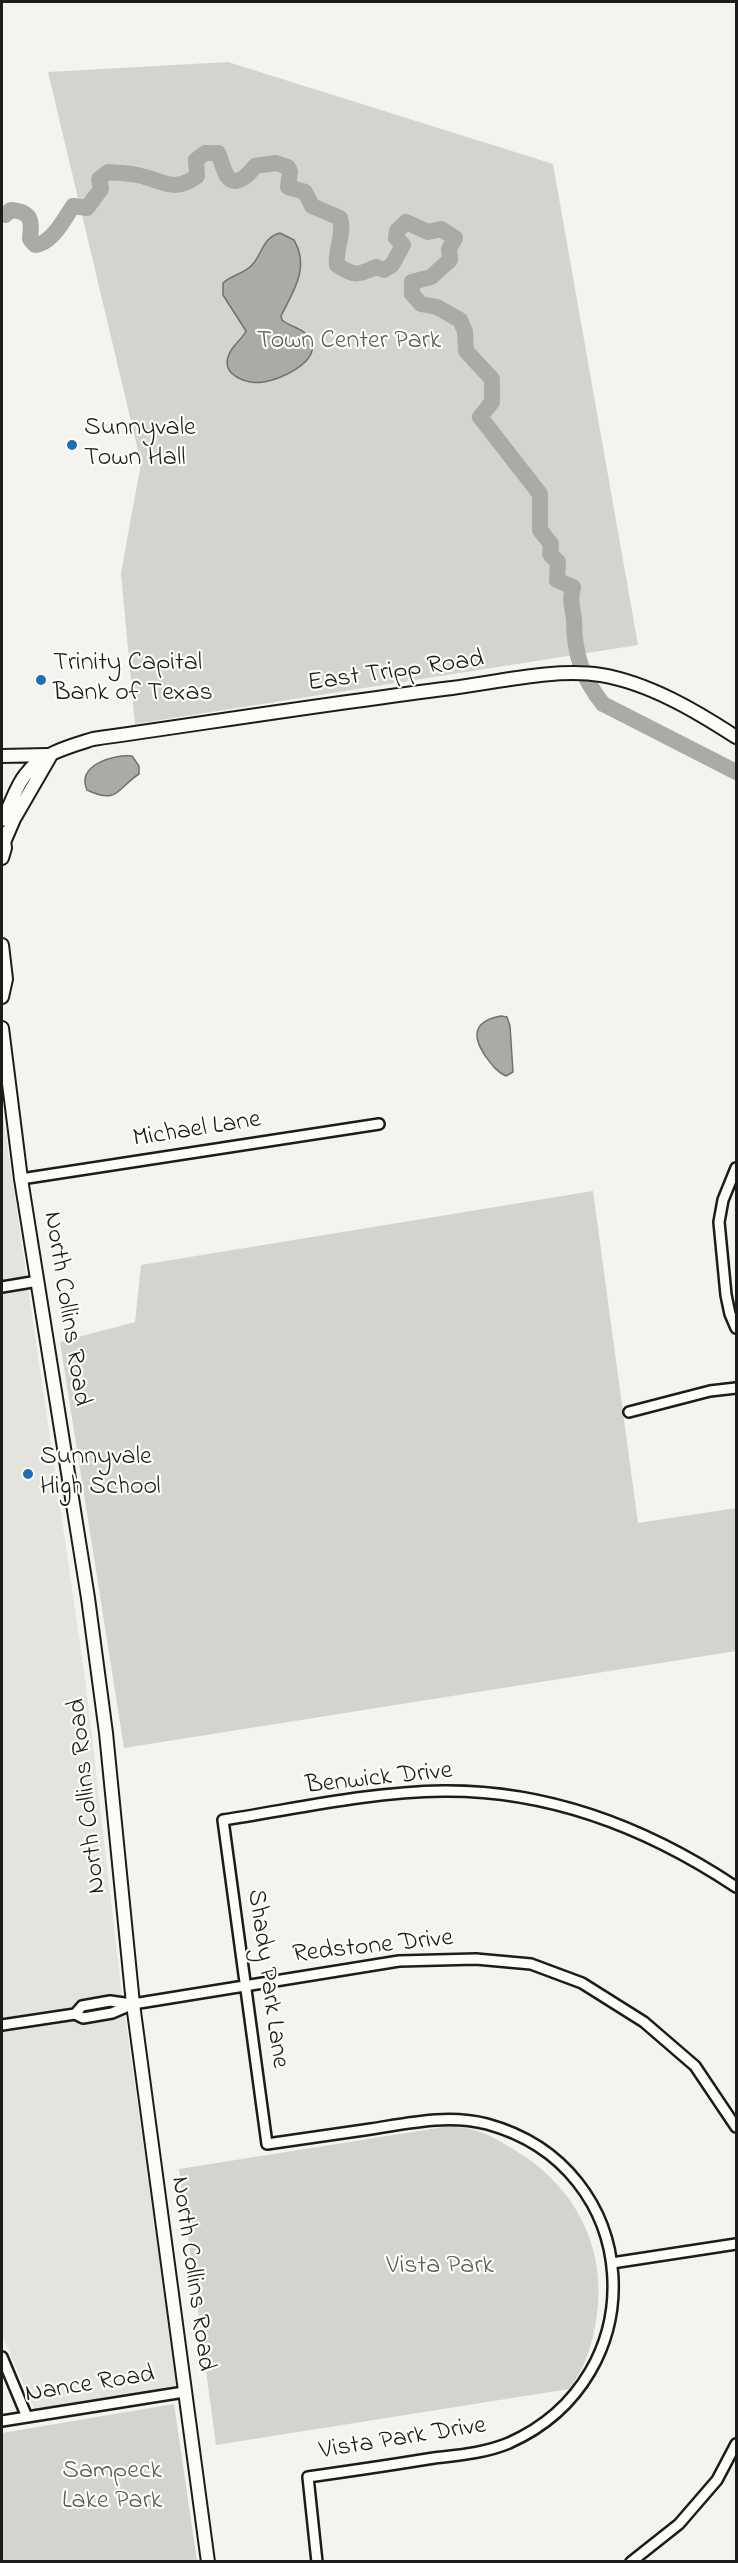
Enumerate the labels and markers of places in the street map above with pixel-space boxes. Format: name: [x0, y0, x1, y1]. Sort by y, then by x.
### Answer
place label: Sunnyvale Town Hall: [84, 414, 196, 476]
marker: Sunnyvale Town Hall: [65, 438, 79, 452]
place label: Trinity Capital Bank of Texas: [53, 649, 213, 710]
marker: Trinity Capital Bank of Texas: [34, 673, 48, 687]
place label: Sunnyvale High School: [40, 1443, 161, 1504]
marker: Sunnyvale High School: [21, 1467, 35, 1481]

